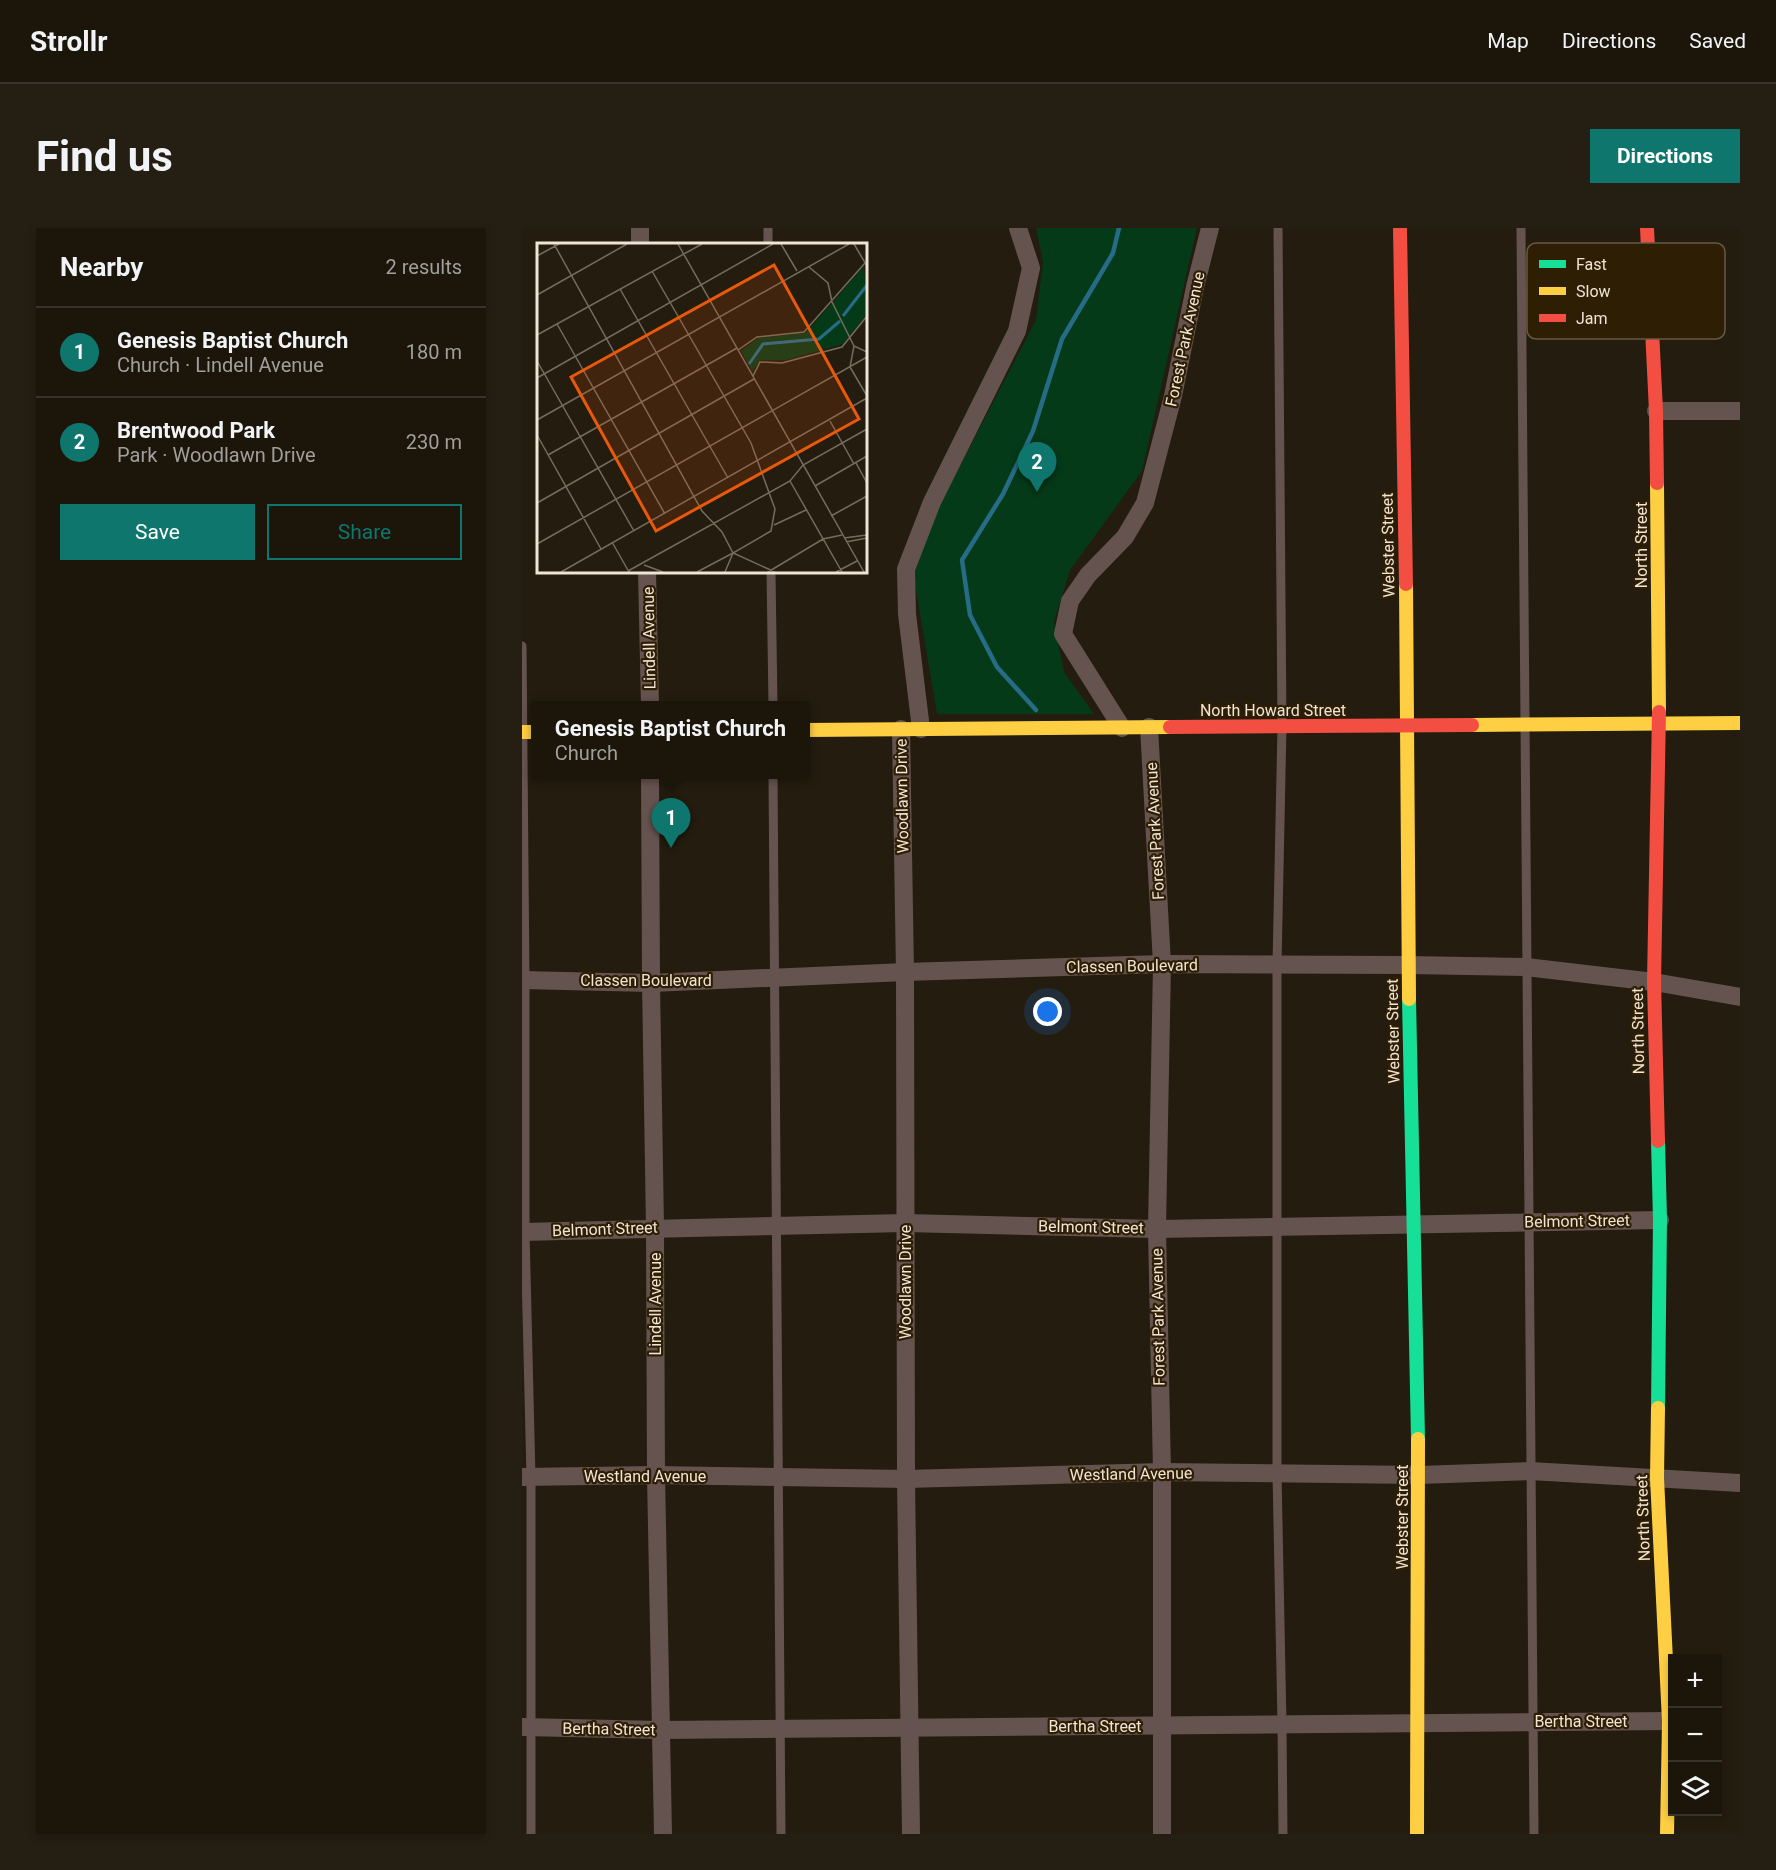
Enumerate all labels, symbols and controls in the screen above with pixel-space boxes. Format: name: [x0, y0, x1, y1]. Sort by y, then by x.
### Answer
text: Strollr: [30, 25, 107, 58]
text: Map: [1487, 29, 1529, 53]
text: Directions: [1562, 29, 1656, 53]
text: Saved: [1689, 29, 1746, 53]
button: Directions: [1590, 129, 1740, 183]
text: Find us: [36, 132, 173, 181]
inset map: [537, 243, 867, 573]
legend: [1527, 243, 1725, 339]
text: Nearby: [60, 252, 143, 282]
text: 2 results: [386, 255, 462, 279]
text: Fast: [1576, 255, 1607, 274]
street label: Forest Park Avenue: [1161, 270, 1209, 408]
text: Slow: [1576, 282, 1611, 301]
text: Jam: [1576, 309, 1608, 328]
text: Genesis Baptist Church: [117, 328, 348, 353]
text: 1: [74, 340, 85, 364]
text: 180 m: [406, 340, 462, 364]
text: Church · Lindell Avenue: [117, 353, 324, 377]
text: Brentwood Park: [117, 418, 275, 443]
text: 2: [74, 430, 85, 454]
text: 230 m: [406, 430, 462, 454]
pin: 2: [1018, 442, 1056, 492]
text: Park · Woodlawn Drive: [117, 443, 316, 467]
street label: Webster Street: [1378, 492, 1398, 598]
street label: North Street: [1632, 502, 1651, 588]
button: Save: [60, 504, 255, 560]
button: Share: [267, 504, 462, 560]
street label: Lindell Avenue: [639, 586, 659, 690]
popup: [531, 701, 810, 779]
street label: North Howard Street: [1200, 701, 1346, 720]
text: Genesis Baptist Church: [555, 716, 786, 741]
street label: Woodlawn Drive: [892, 739, 912, 853]
text: Church: [555, 741, 618, 765]
street label: Forest Park Avenue: [1142, 762, 1168, 900]
pin: 1: [652, 798, 690, 848]
street label: Classen Boulevard: [1066, 955, 1198, 977]
street label: Classen Boulevard: [580, 971, 712, 990]
street label: Webster Street: [1383, 978, 1403, 1084]
street label: North Street: [1628, 988, 1648, 1074]
your location: [1033, 997, 1062, 1026]
street label: Belmont Street: [1524, 1211, 1630, 1231]
street label: Belmont Street: [1038, 1217, 1144, 1237]
street label: Belmont Street: [552, 1218, 658, 1240]
street label: Woodlawn Drive: [896, 1225, 915, 1339]
street label: Forest Park Avenue: [1147, 1248, 1169, 1386]
street label: Lindell Avenue: [646, 1253, 665, 1355]
street label: Westland Avenue: [1070, 1463, 1192, 1485]
street label: Webster Street: [1393, 1465, 1412, 1570]
street label: Westland Avenue: [584, 1467, 706, 1486]
street label: North Street: [1632, 1474, 1654, 1562]
map controls: [1668, 1654, 1722, 1816]
button: +: [1668, 1654, 1722, 1708]
button: −: [1668, 1708, 1722, 1762]
street label: Bertha Street: [1534, 1712, 1628, 1731]
street label: Bertha Street: [1048, 1717, 1142, 1736]
street label: Bertha Street: [562, 1719, 656, 1739]
button: layers: [1668, 1762, 1722, 1816]

